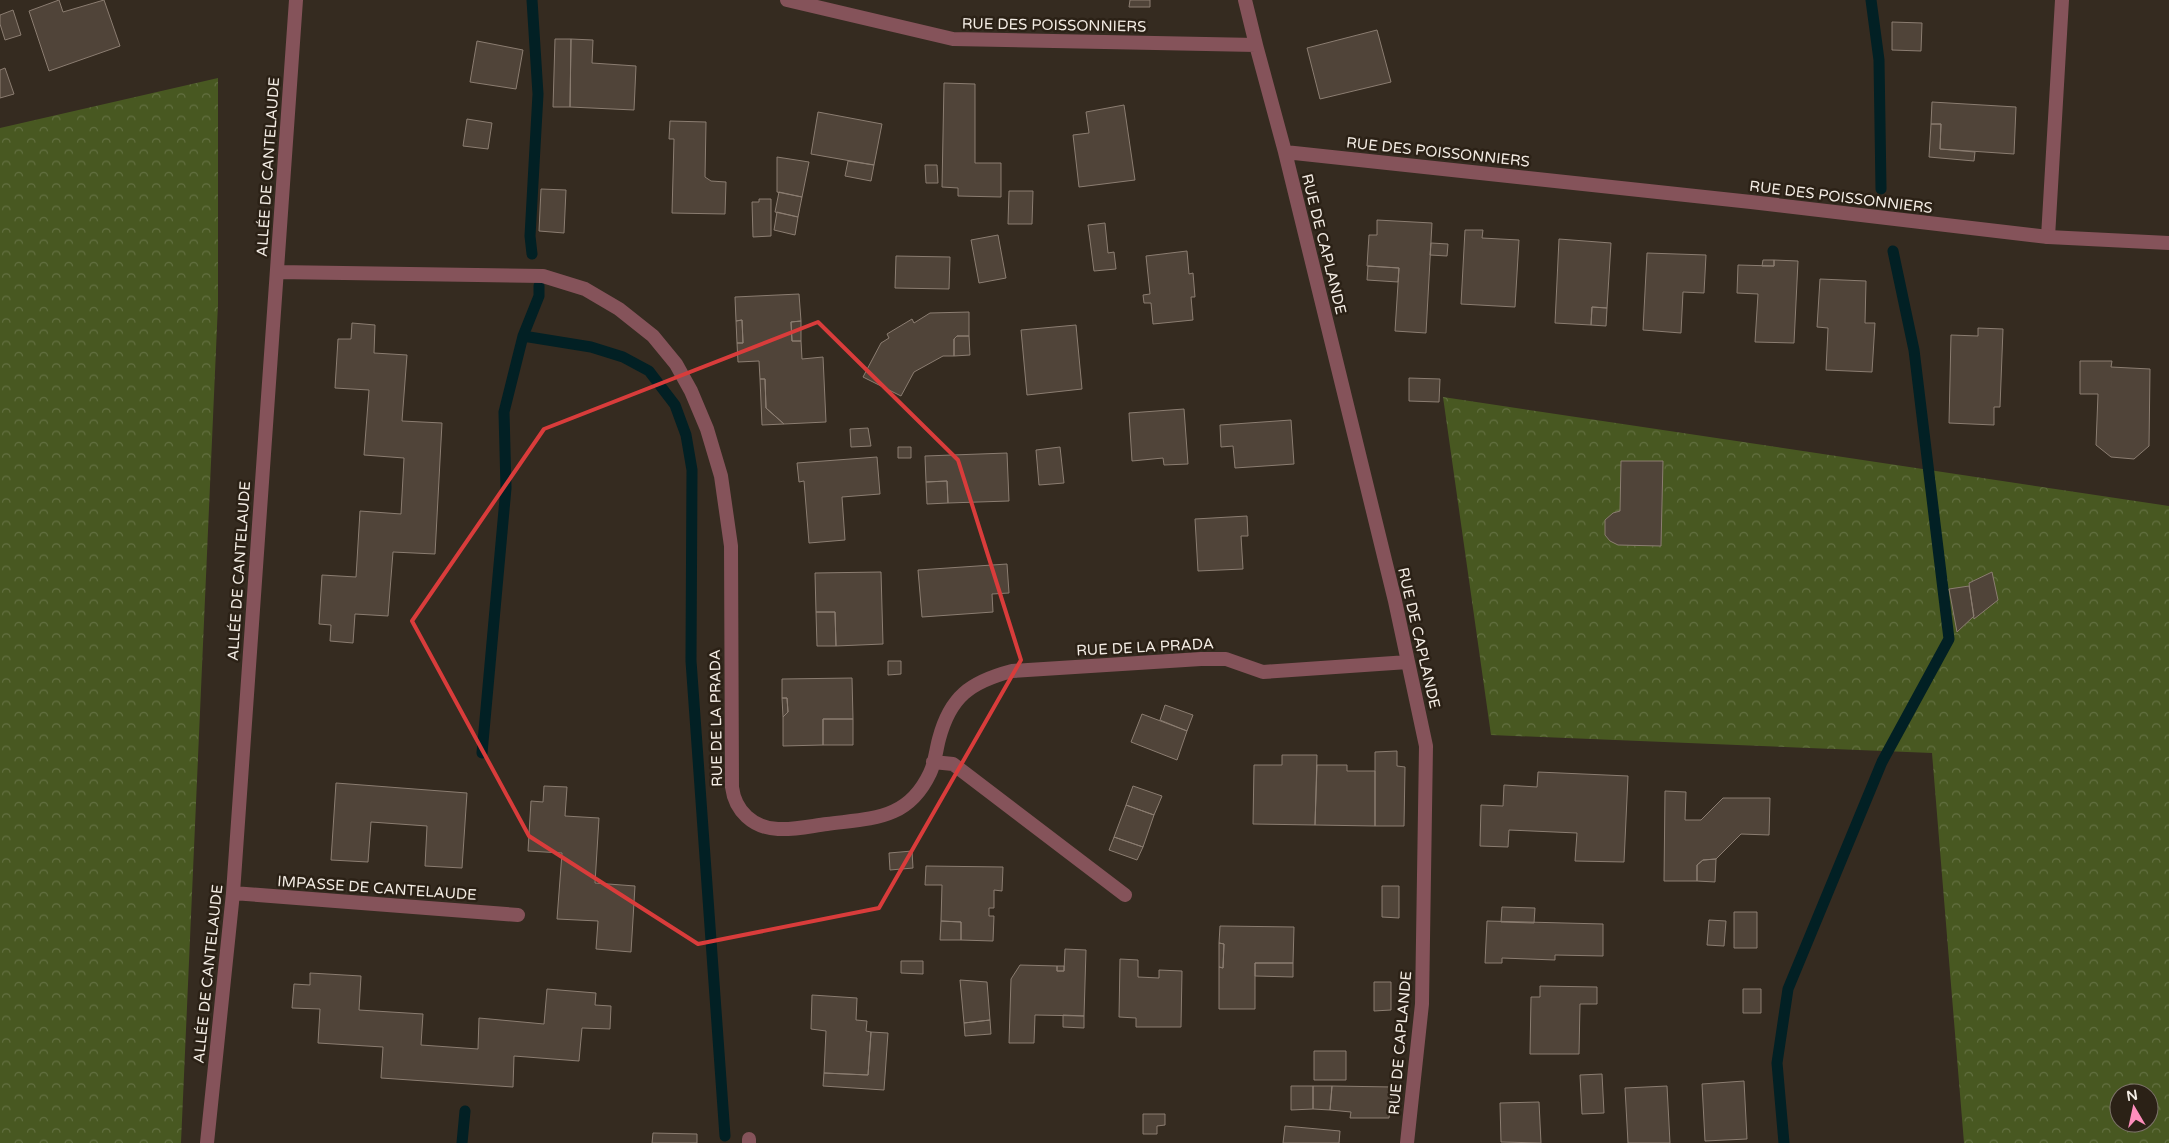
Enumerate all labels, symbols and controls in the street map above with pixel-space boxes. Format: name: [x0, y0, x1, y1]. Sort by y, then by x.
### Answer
street label: RUE DES POISSONNIERS: [962, 14, 1146, 36]
street label: ALLÉE DE CANTELAUDE: [253, 77, 283, 257]
street label: RUE DES POISSONNIERS: [1345, 133, 1531, 171]
street label: RUE DE CAPLANDE: [1298, 172, 1350, 316]
street label: RUE DES POISSONNIERS: [1748, 177, 1934, 217]
street label: ALLÉE DE CANTELAUDE: [224, 481, 254, 661]
street label: RUE DE CAPLANDE: [1394, 566, 1444, 710]
street label: RUE DE LA PRADA: [1076, 634, 1214, 660]
street label: RUE DE LA PRADA: [706, 649, 726, 787]
street label: IMPASSE DE CANTELAUDE: [277, 872, 477, 904]
street label: ALLÉE DE CANTELAUDE: [190, 884, 226, 1064]
street label: RUE DE CAPLANDE: [1385, 970, 1415, 1116]
north arrow: [2109, 1083, 2159, 1133]
text: N: [2125, 1086, 2139, 1105]

